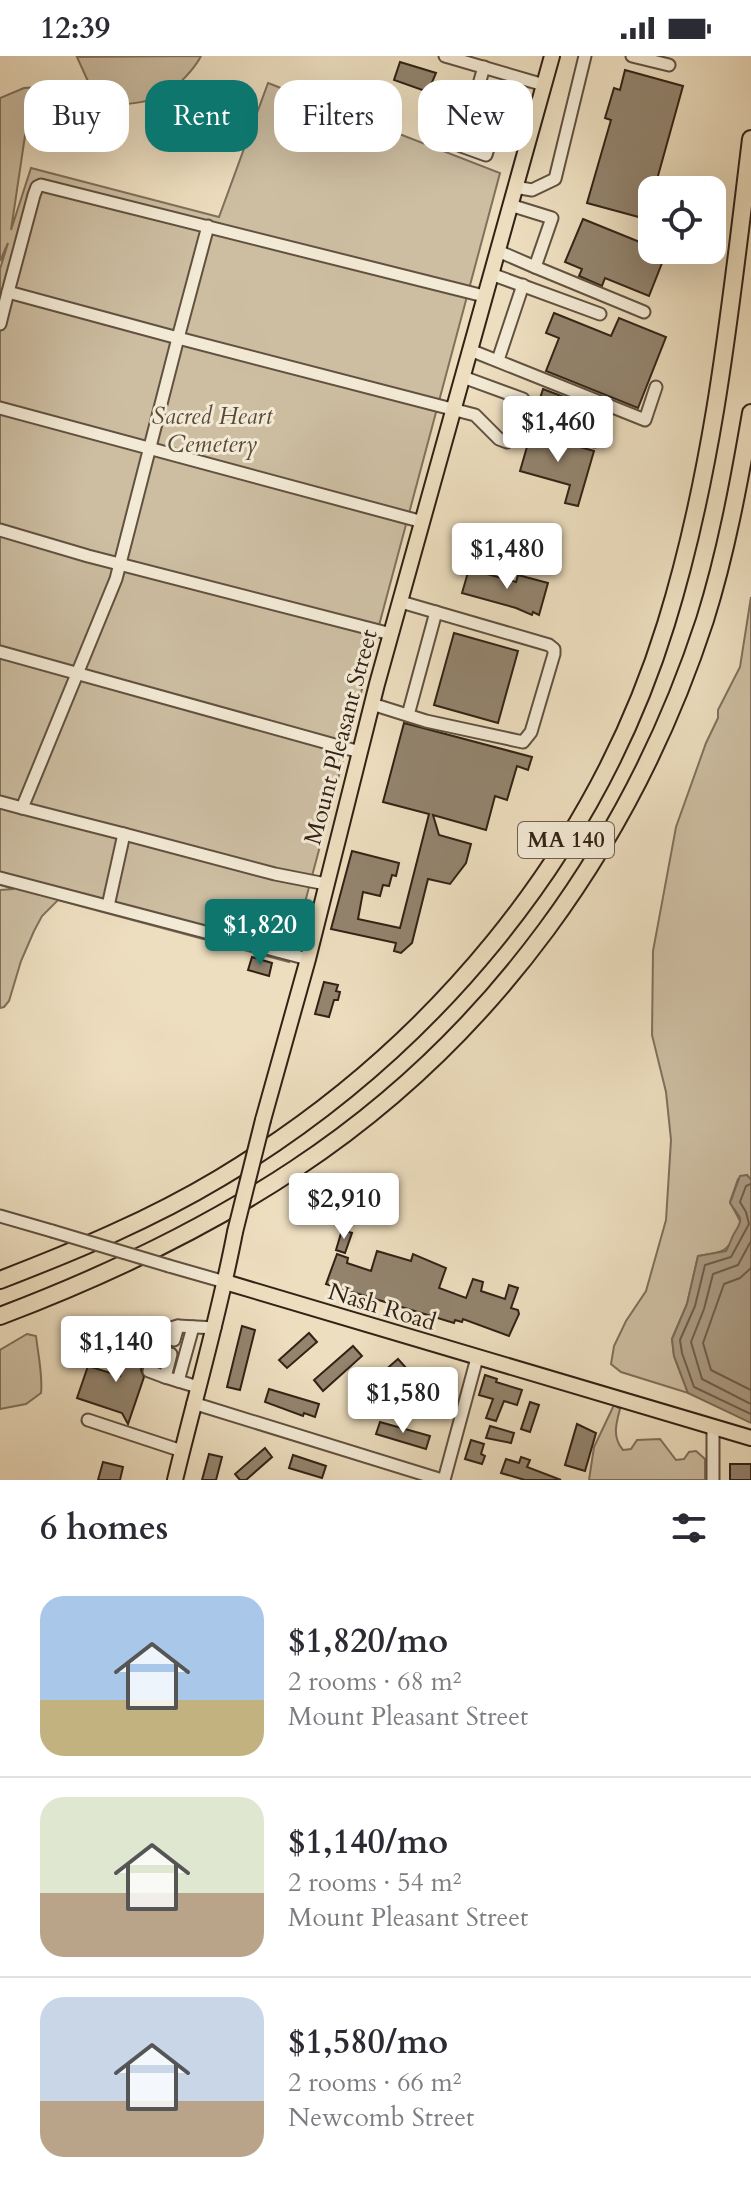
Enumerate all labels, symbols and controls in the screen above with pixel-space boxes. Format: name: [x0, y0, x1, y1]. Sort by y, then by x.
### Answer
text: 12:39: [40, 8, 110, 49]
chip: Buy: [24, 80, 129, 152]
chip: Rent: [145, 80, 258, 152]
chip: Filters: [274, 80, 402, 152]
chip: New: [418, 80, 533, 152]
map controls: [638, 176, 726, 264]
button: locate: [638, 176, 726, 264]
pin: $1,460: [493, 396, 623, 464]
park label: Sacred Heart Cemetery: [152, 400, 273, 461]
text: $1,460: [521, 404, 595, 439]
pin: $1,480: [442, 523, 572, 591]
text: $1,480: [470, 531, 544, 566]
street label: Mount Pleasant Street: [296, 625, 386, 848]
road number: MA 140: [518, 822, 614, 858]
pin: $1,820: [195, 899, 325, 967]
text: $1,820: [223, 907, 297, 942]
pin: $2,910: [279, 1173, 409, 1241]
text: $2,910: [307, 1181, 381, 1216]
street label: Nash Road: [324, 1275, 440, 1339]
pin: $1,140: [51, 1316, 181, 1384]
text: $1,140: [79, 1324, 153, 1359]
pin: $1,580: [338, 1367, 468, 1435]
text: $1,580: [366, 1375, 440, 1410]
text: 6 homes: [40, 1505, 168, 1551]
icon: filters: [667, 1506, 711, 1550]
text: $1,820/mo: [288, 1618, 448, 1664]
icon: home: [104, 1628, 200, 1724]
text: 2 rooms · 68 m²: [288, 1664, 461, 1699]
text: Mount Pleasant Street: [288, 1699, 528, 1734]
text: $1,140/mo: [288, 1819, 448, 1865]
icon: home: [104, 1829, 200, 1925]
text: 2 rooms · 54 m²: [288, 1865, 461, 1900]
text: Mount Pleasant Street: [288, 1900, 528, 1935]
text: $1,580/mo: [288, 2019, 448, 2065]
icon: home: [104, 2029, 200, 2125]
text: 2 rooms · 66 m²: [288, 2065, 461, 2100]
text: Newcomb Street: [288, 2100, 474, 2135]

